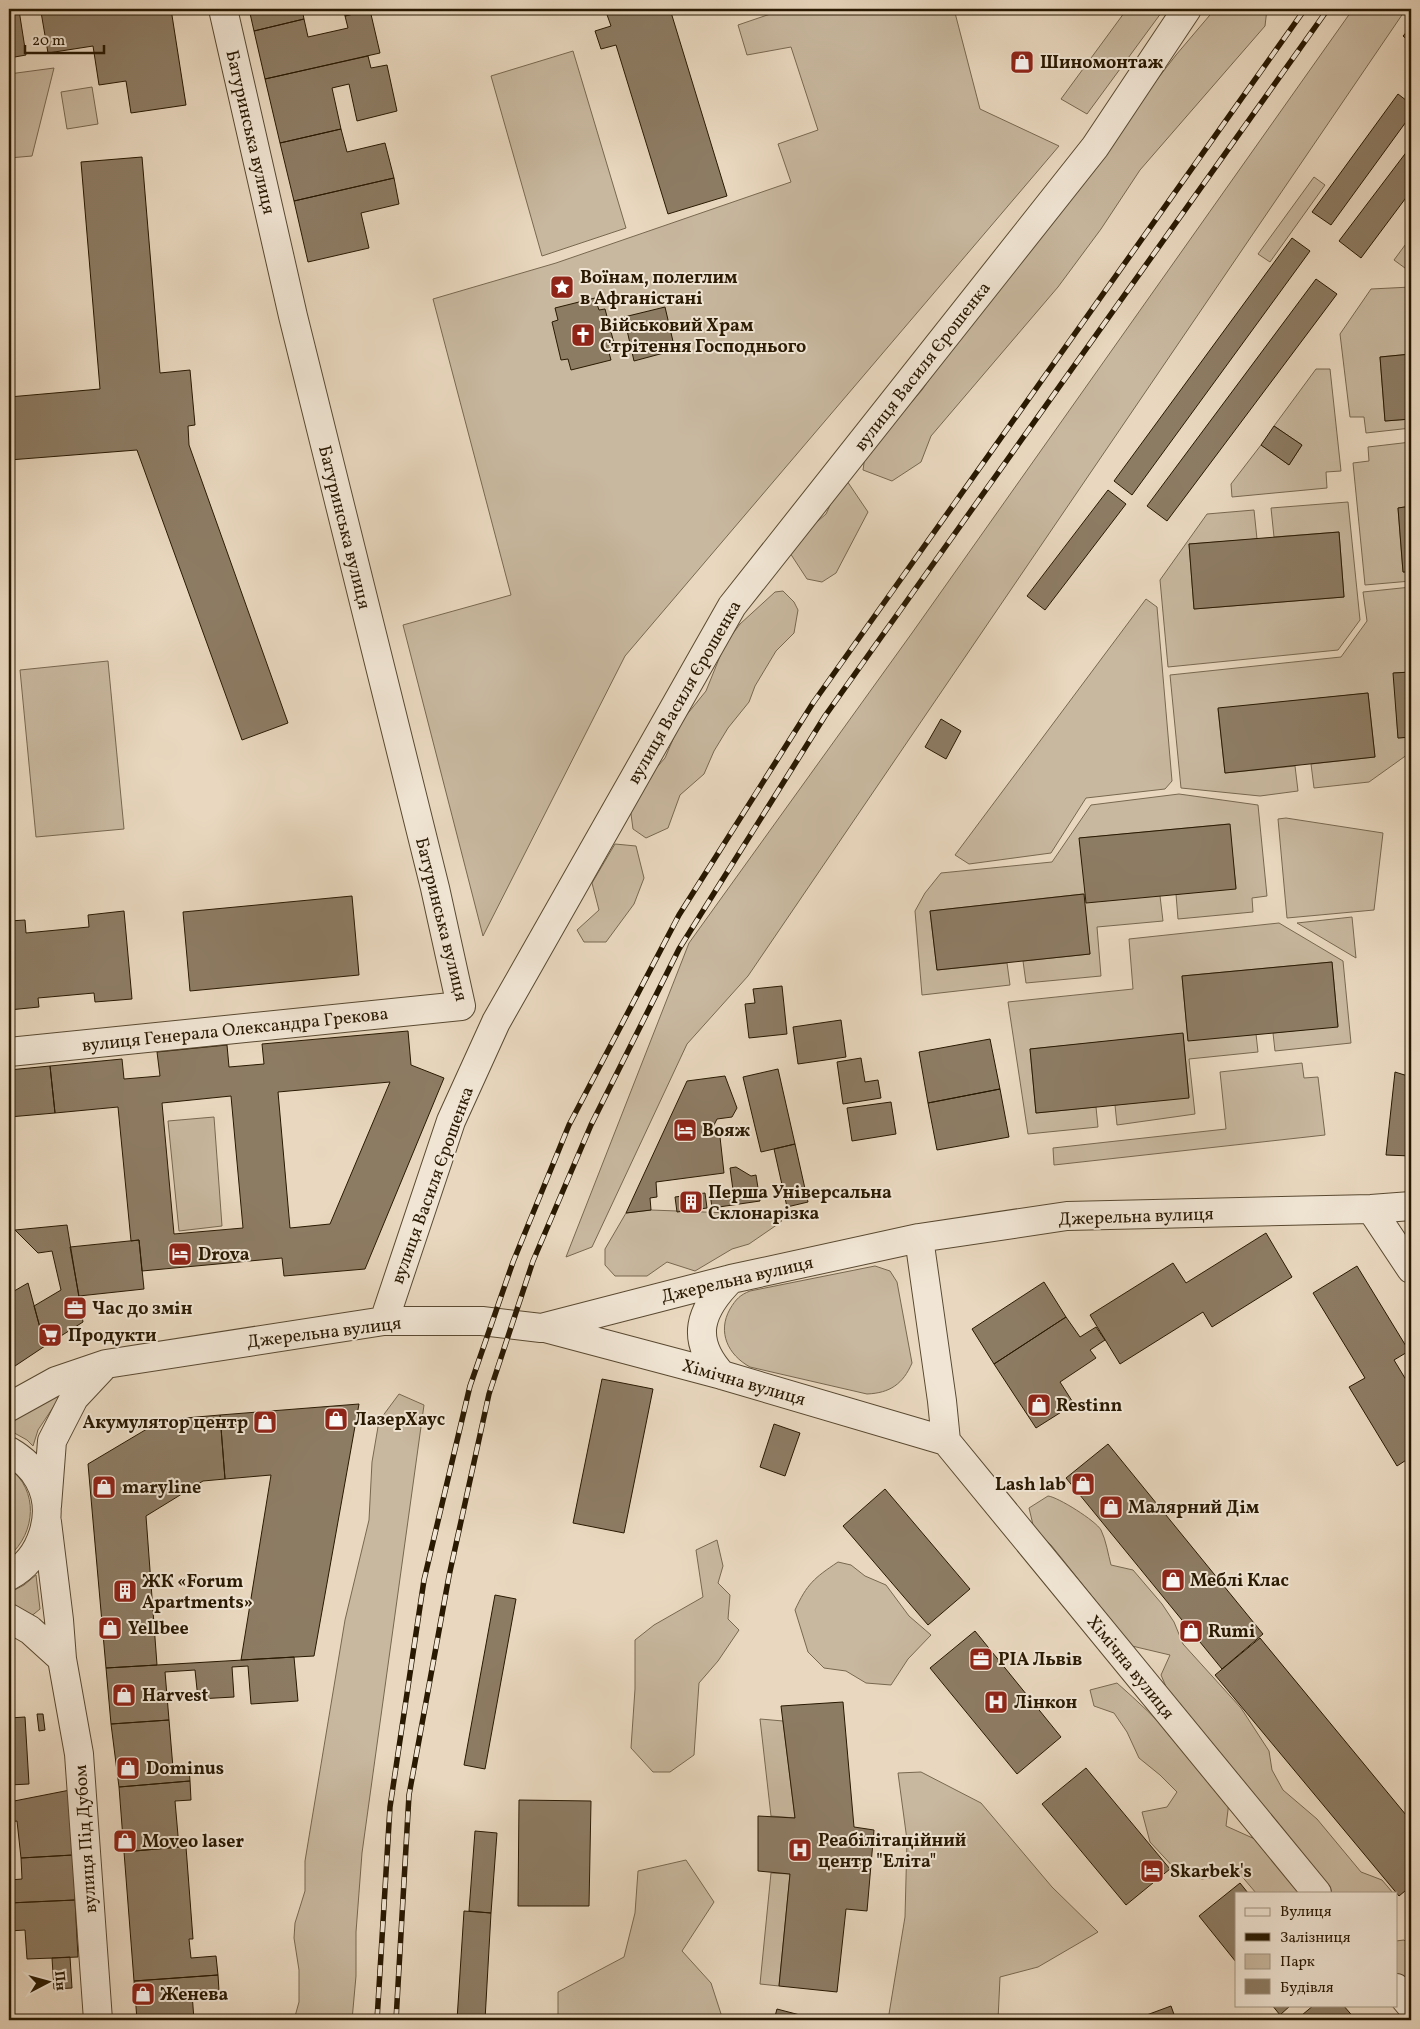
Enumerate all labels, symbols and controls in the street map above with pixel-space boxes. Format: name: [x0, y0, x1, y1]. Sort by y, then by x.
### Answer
scale bar: [25, 22, 104, 54]
text: 20 m: [32, 31, 65, 52]
street label: Батуринська вулиця: [218, 48, 281, 217]
shop icon: Шиномонтаж: [1009, 49, 1035, 75]
place label: Шиномонтаж: [1040, 51, 1163, 76]
place label: Воїнам, полеглим в Афганістані: [580, 266, 738, 312]
place icon: Воїнам, полеглим в Афганістані: [549, 274, 575, 300]
street label: вулиця Василя Єрошенка: [849, 277, 997, 457]
place label: Військовий Храм Стрітення Господнього: [600, 314, 806, 360]
church icon: Військовий Храм Стрітення Господнього: [570, 322, 596, 348]
street label: Батуринська вулиця: [311, 443, 376, 612]
street label: вулиця Василя Єрошенка: [622, 596, 748, 789]
street label: Батуринська вулиця: [408, 835, 473, 1004]
street label: вулиця Генерала Олександра Грекова: [81, 1002, 390, 1059]
street label: вулиця Василя Єрошенка: [386, 1083, 481, 1288]
hotel icon: Вояж: [672, 1117, 698, 1143]
place label: Вояж: [702, 1119, 751, 1144]
place label: Перша Універсальна Склонарізка: [708, 1181, 892, 1227]
building icon: Перша Універсальна Склонарізка: [678, 1189, 704, 1215]
street label: Джерельна вулиця: [1058, 1202, 1214, 1233]
hotel icon: Drova: [167, 1241, 193, 1267]
place label: Drova: [198, 1243, 250, 1268]
street label: Джерельна вулиця: [659, 1251, 816, 1310]
office icon: Час до змін: [62, 1295, 88, 1321]
place label: Час до змін: [92, 1297, 193, 1322]
street label: Джерельна вулиця: [245, 1312, 403, 1355]
supermarket icon: Продукти: [37, 1322, 63, 1348]
place label: Продукти: [68, 1324, 157, 1349]
street label: Хімічна вулиця: [679, 1354, 808, 1413]
shop icon: Restinn: [1026, 1392, 1052, 1418]
place label: Restinn: [1056, 1394, 1123, 1419]
shop icon: ЛазерХаус: [323, 1406, 349, 1432]
place label: ЛазерХаус: [354, 1408, 445, 1433]
shop icon: Акумулятор центр: [252, 1409, 278, 1435]
place label: Акумулятор центр: [83, 1411, 248, 1436]
shop icon: Lash lab: [1070, 1471, 1096, 1497]
place label: Lash lab: [995, 1473, 1066, 1498]
shop icon: maryline: [91, 1474, 117, 1500]
place label: maryline: [122, 1476, 201, 1501]
shop icon: Малярний Дім: [1098, 1494, 1124, 1520]
place label: Малярний Дім: [1128, 1496, 1260, 1521]
shop icon: Меблі Клас: [1160, 1567, 1186, 1593]
place label: Меблі Клас: [1190, 1569, 1289, 1594]
place label: ЖК «Forum Apartments»: [142, 1570, 253, 1616]
building icon: ЖК «Forum Apartments»: [112, 1578, 138, 1604]
street label: Хімічна вулиця: [1080, 1611, 1180, 1725]
shop icon: Yellbee: [97, 1615, 123, 1641]
place label: Yellbee: [128, 1617, 189, 1642]
shop icon: Rumi: [1178, 1618, 1204, 1644]
place label: Rumi: [1208, 1620, 1255, 1645]
office icon: РІА Львів: [968, 1646, 994, 1672]
place label: РІА Львів: [998, 1648, 1082, 1673]
shop icon: Harvest: [111, 1682, 137, 1708]
place label: Harvest: [142, 1684, 208, 1709]
hospital icon: Лінкон: [983, 1689, 1009, 1715]
place label: Лінкон: [1014, 1691, 1077, 1716]
shop icon: Dominus: [115, 1755, 141, 1781]
place label: Dominus: [146, 1757, 224, 1782]
street label: вулиця Під Дубом: [69, 1764, 104, 1914]
shop icon: Moveo laser: [112, 1828, 138, 1854]
place label: Реабілітаційний центр "Еліта": [818, 1829, 966, 1875]
place label: Moveo laser: [142, 1830, 244, 1855]
hospital icon: Реабілітаційний центр "Еліта": [787, 1837, 813, 1863]
hotel icon: Skarbek's: [1139, 1858, 1165, 1884]
place label: Skarbek's: [1170, 1860, 1252, 1885]
legend: [1235, 1892, 1398, 2006]
text: Вулиця: [1280, 1902, 1332, 1923]
text: Залізниця: [1280, 1928, 1351, 1949]
text: Парк: [1280, 1952, 1315, 1973]
north arrow: [22, 1956, 72, 2006]
text: Пн: [49, 1970, 70, 1992]
text: Будівля: [1280, 1978, 1334, 1999]
shop icon: Женева: [130, 1981, 156, 2007]
place label: Женева: [160, 1983, 229, 2008]

